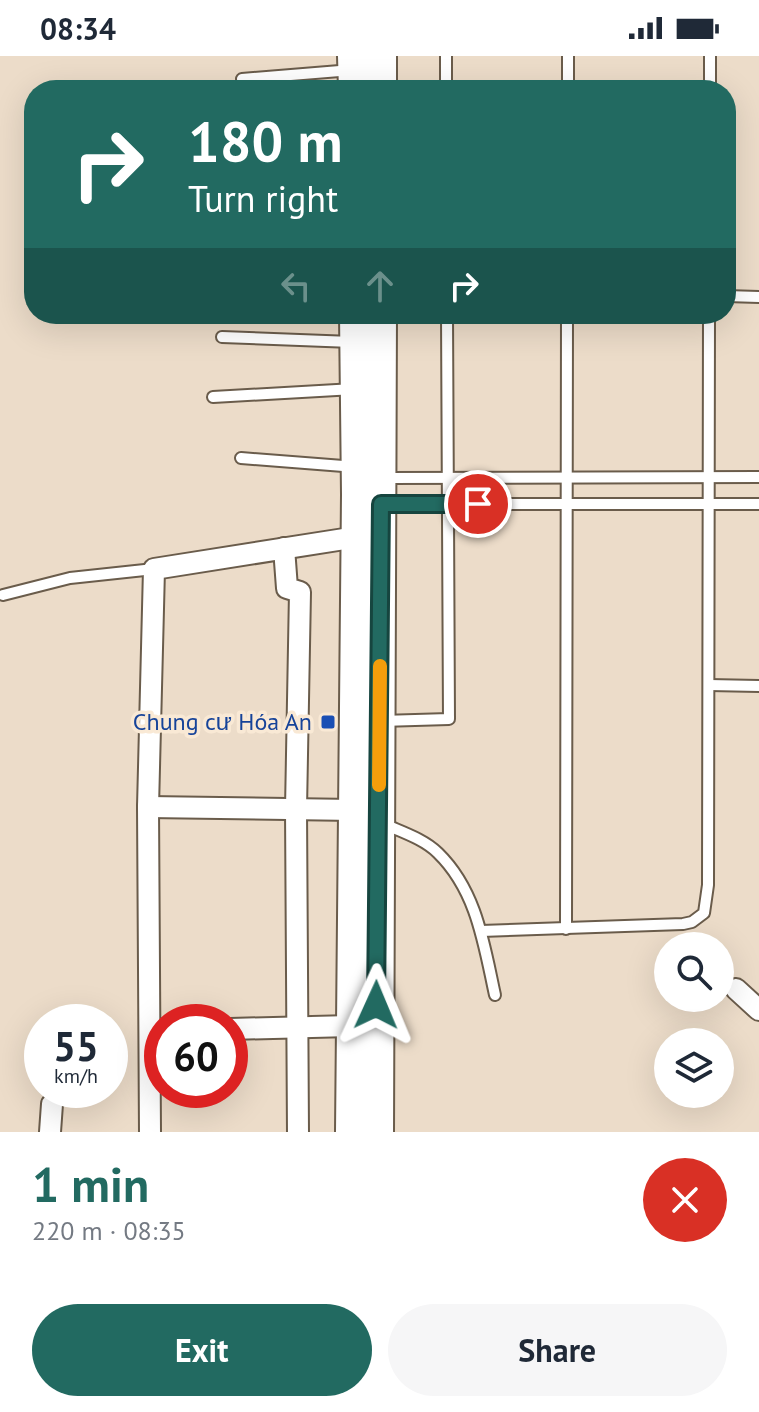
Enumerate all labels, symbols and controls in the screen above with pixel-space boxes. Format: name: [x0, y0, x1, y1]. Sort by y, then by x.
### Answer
text: 08:34: [40, 9, 116, 48]
text: 180 m: [188, 105, 343, 177]
icon: right: [56, 112, 160, 216]
text: Turn right: [188, 175, 338, 222]
icon: left: [274, 264, 318, 308]
icon: ahead: [358, 264, 402, 308]
icon: right: [442, 264, 486, 308]
pin: [444, 470, 512, 538]
icon: arrive: [456, 482, 500, 526]
place label: Chung cư Hóa An: [133, 706, 312, 737]
marker: Chung cư Hóa An: [319, 713, 337, 731]
map controls: [654, 932, 734, 1108]
button: search: [654, 932, 734, 1012]
position arrow: [334, 963, 418, 1047]
speed limit sign: 60: [144, 1004, 248, 1108]
text: 55: [53, 1020, 99, 1072]
button: layers: [654, 1028, 734, 1108]
text: km/h: [54, 1063, 98, 1089]
text: 1 min: [32, 1153, 149, 1215]
button: close: [643, 1158, 727, 1242]
text: 220 m · 08:35: [32, 1214, 186, 1247]
button: Exit: [32, 1304, 372, 1396]
button: Share: [388, 1304, 727, 1396]

